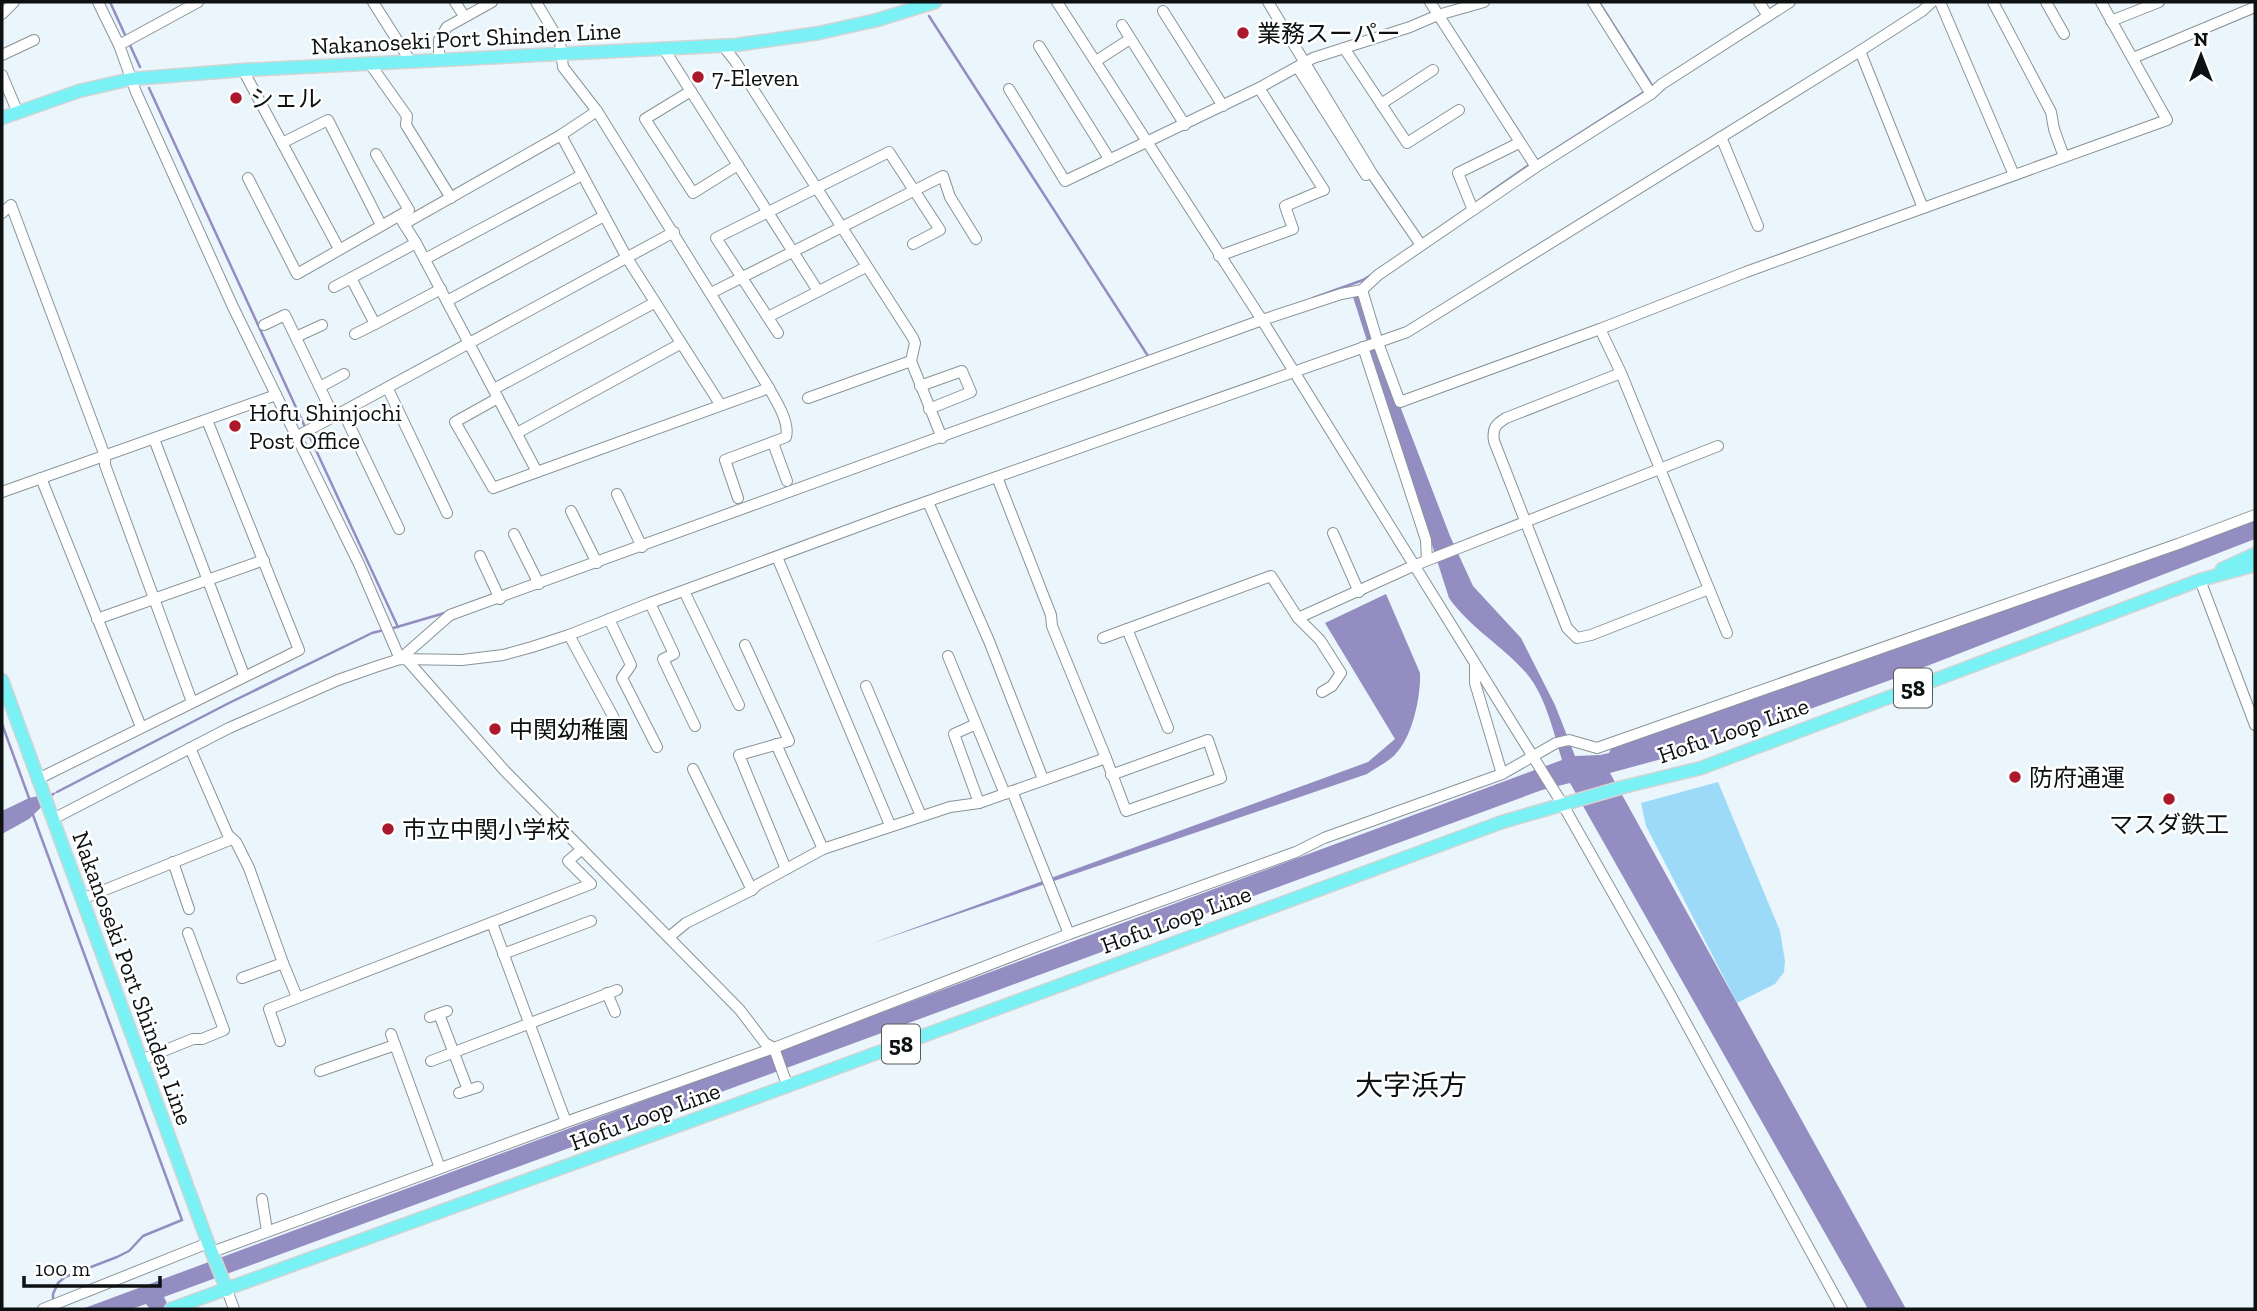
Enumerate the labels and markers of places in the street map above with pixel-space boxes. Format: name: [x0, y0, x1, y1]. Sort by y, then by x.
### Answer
place label: 業務スーパー: [1257, 19, 1401, 48]
marker: 業務スーパー: [1235, 25, 1251, 41]
place label: 7-Eleven: [712, 63, 799, 92]
marker: 7-Eleven: [690, 69, 706, 85]
place label: シェル: [250, 84, 322, 113]
marker: シェル: [228, 90, 244, 106]
place label: Hofu Shinjochi Post Office: [249, 398, 402, 455]
marker: Hofu Shinjochi Post Office: [227, 418, 243, 434]
place label: 中関幼稚園: [509, 715, 629, 744]
marker: 中関幼稚園: [487, 721, 503, 737]
place label: 防府通運: [2029, 763, 2125, 792]
marker: 防府通運: [2007, 769, 2023, 785]
marker: マスダ鉄工: [2161, 791, 2177, 807]
place label: マスダ鉄工: [2109, 810, 2229, 839]
place label: 市立中関小学校: [402, 815, 570, 844]
marker: 市立中関小学校: [380, 821, 396, 837]

